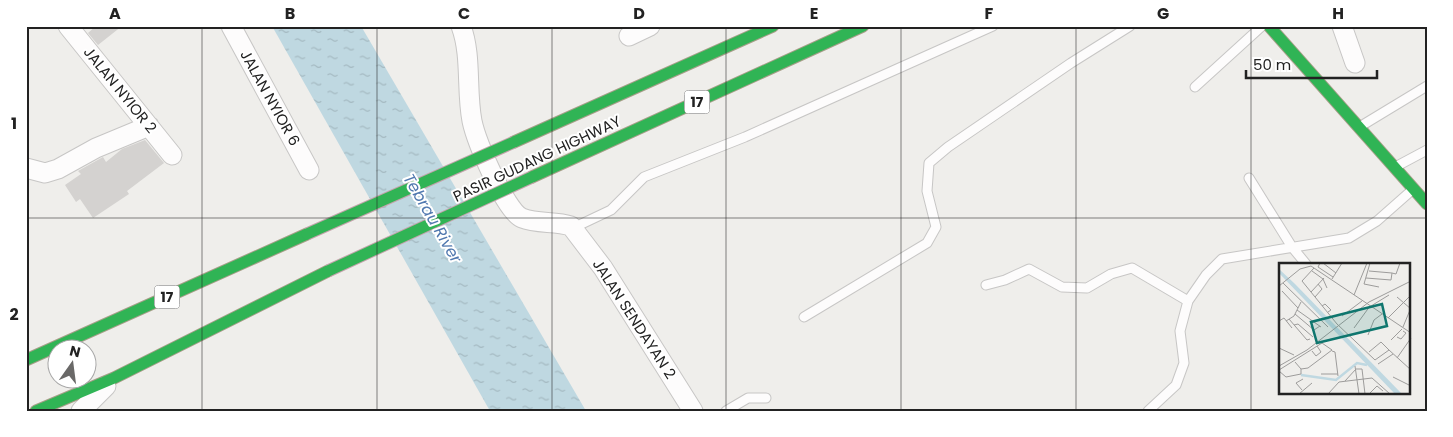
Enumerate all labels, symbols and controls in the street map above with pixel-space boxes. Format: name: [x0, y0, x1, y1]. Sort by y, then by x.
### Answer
text: A: [109, 2, 121, 25]
text: B: [285, 2, 295, 25]
text: C: [458, 2, 470, 25]
text: D: [633, 2, 645, 25]
text: E: [810, 2, 818, 25]
text: F: [985, 2, 994, 25]
text: G: [1157, 2, 1169, 25]
text: H: [1332, 2, 1344, 25]
street label: JALAN NYIOR 2: [79, 42, 162, 137]
street label: JALAN NYIOR 6: [235, 46, 305, 149]
scale bar: [1246, 48, 1377, 80]
text: 50 m: [1253, 54, 1291, 75]
road number: 17: [684, 90, 710, 114]
street label: PASIR GUDANG HIGHWAY: [450, 110, 624, 207]
text: 1: [11, 112, 17, 135]
water label: Tebrau River: [398, 169, 468, 268]
street label: JALAN SENDAYAN 2: [588, 255, 681, 383]
inset map: [1279, 263, 1410, 394]
road number: 17: [154, 286, 180, 308]
text: 2: [9, 303, 19, 326]
north arrow: [48, 340, 98, 390]
text: N: [68, 340, 83, 362]

